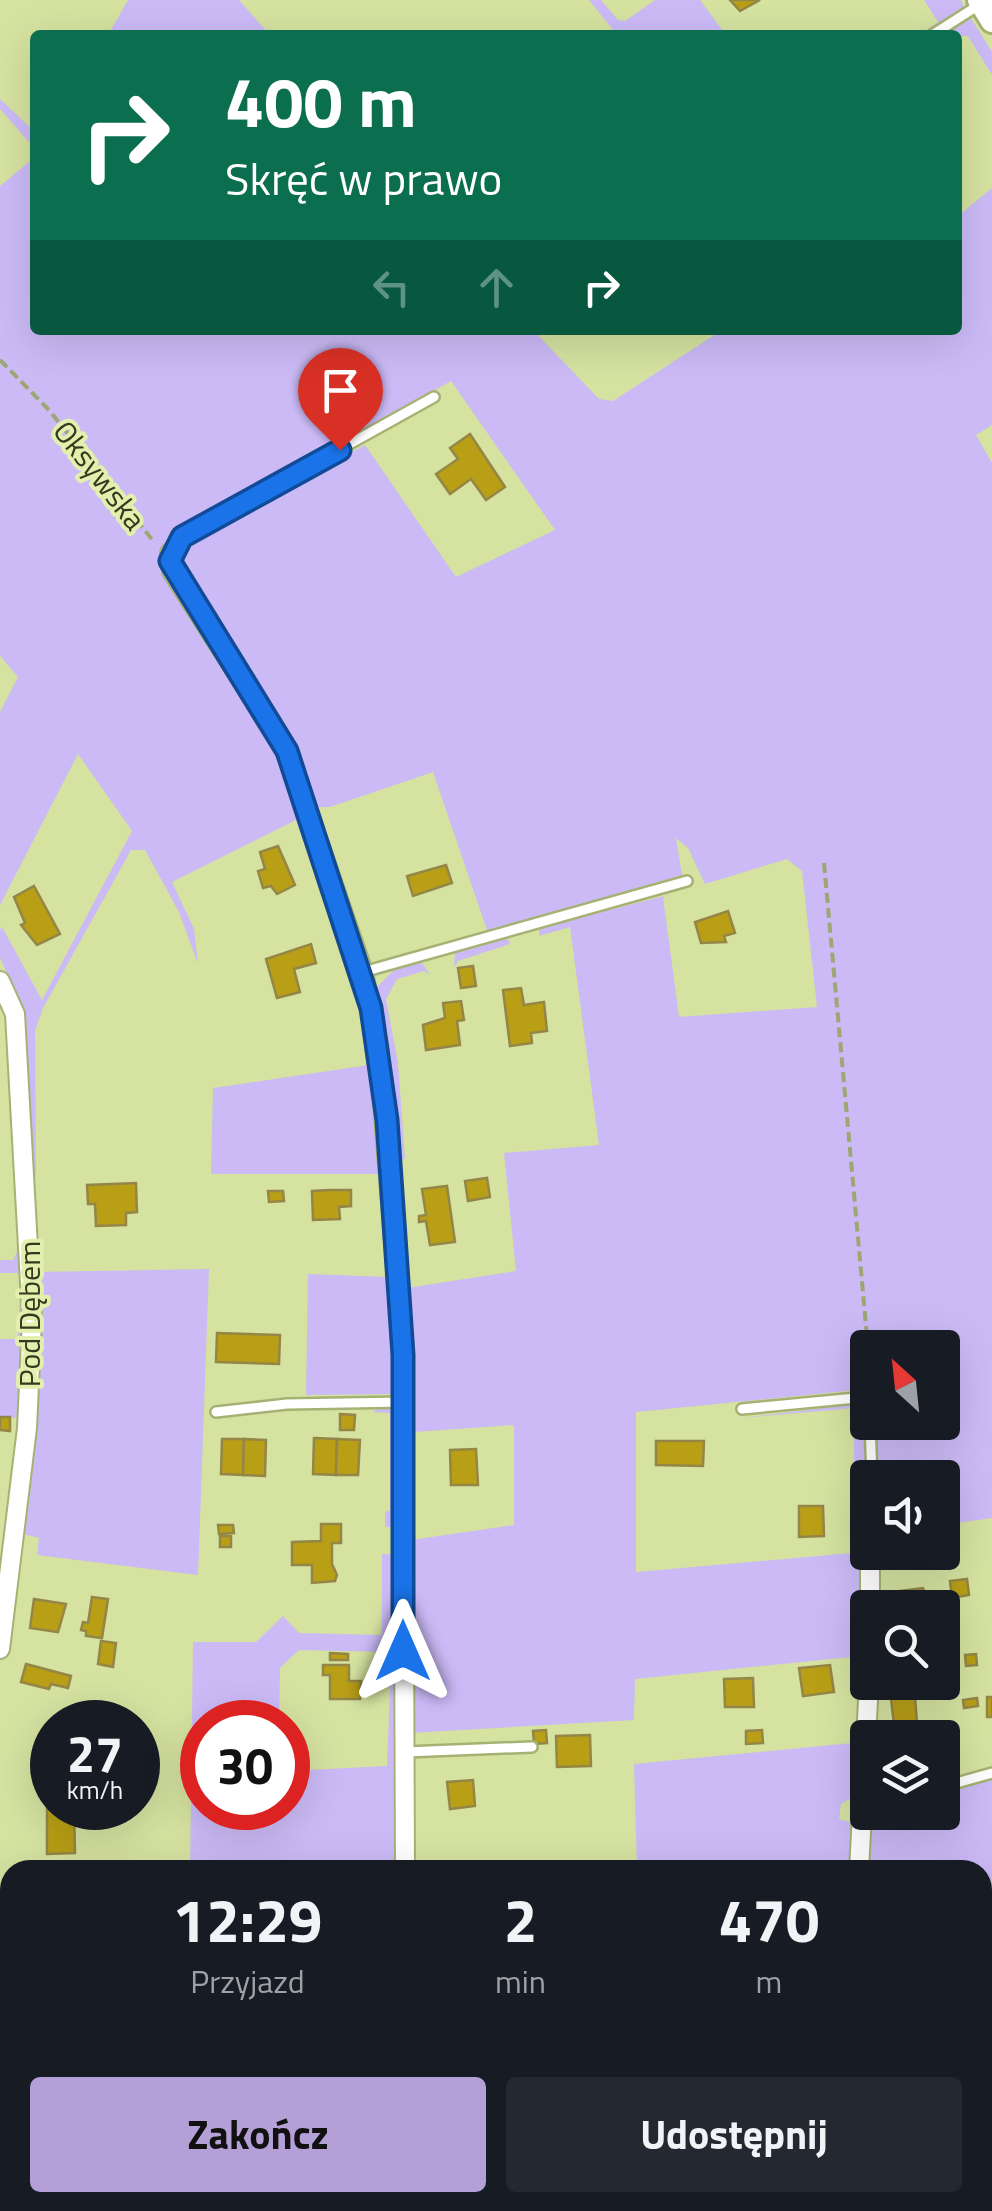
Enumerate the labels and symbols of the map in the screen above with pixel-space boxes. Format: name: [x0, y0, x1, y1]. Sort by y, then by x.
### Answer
pin: [298, 348, 383, 451]
street label: Oksywska: [42, 410, 158, 540]
street label: Pod Dębem: [6, 1241, 52, 1387]
north arrow: [850, 1330, 960, 1440]
position arrow: [351, 1599, 455, 1703]
speed limit sign: 30: [180, 1700, 310, 1830]

